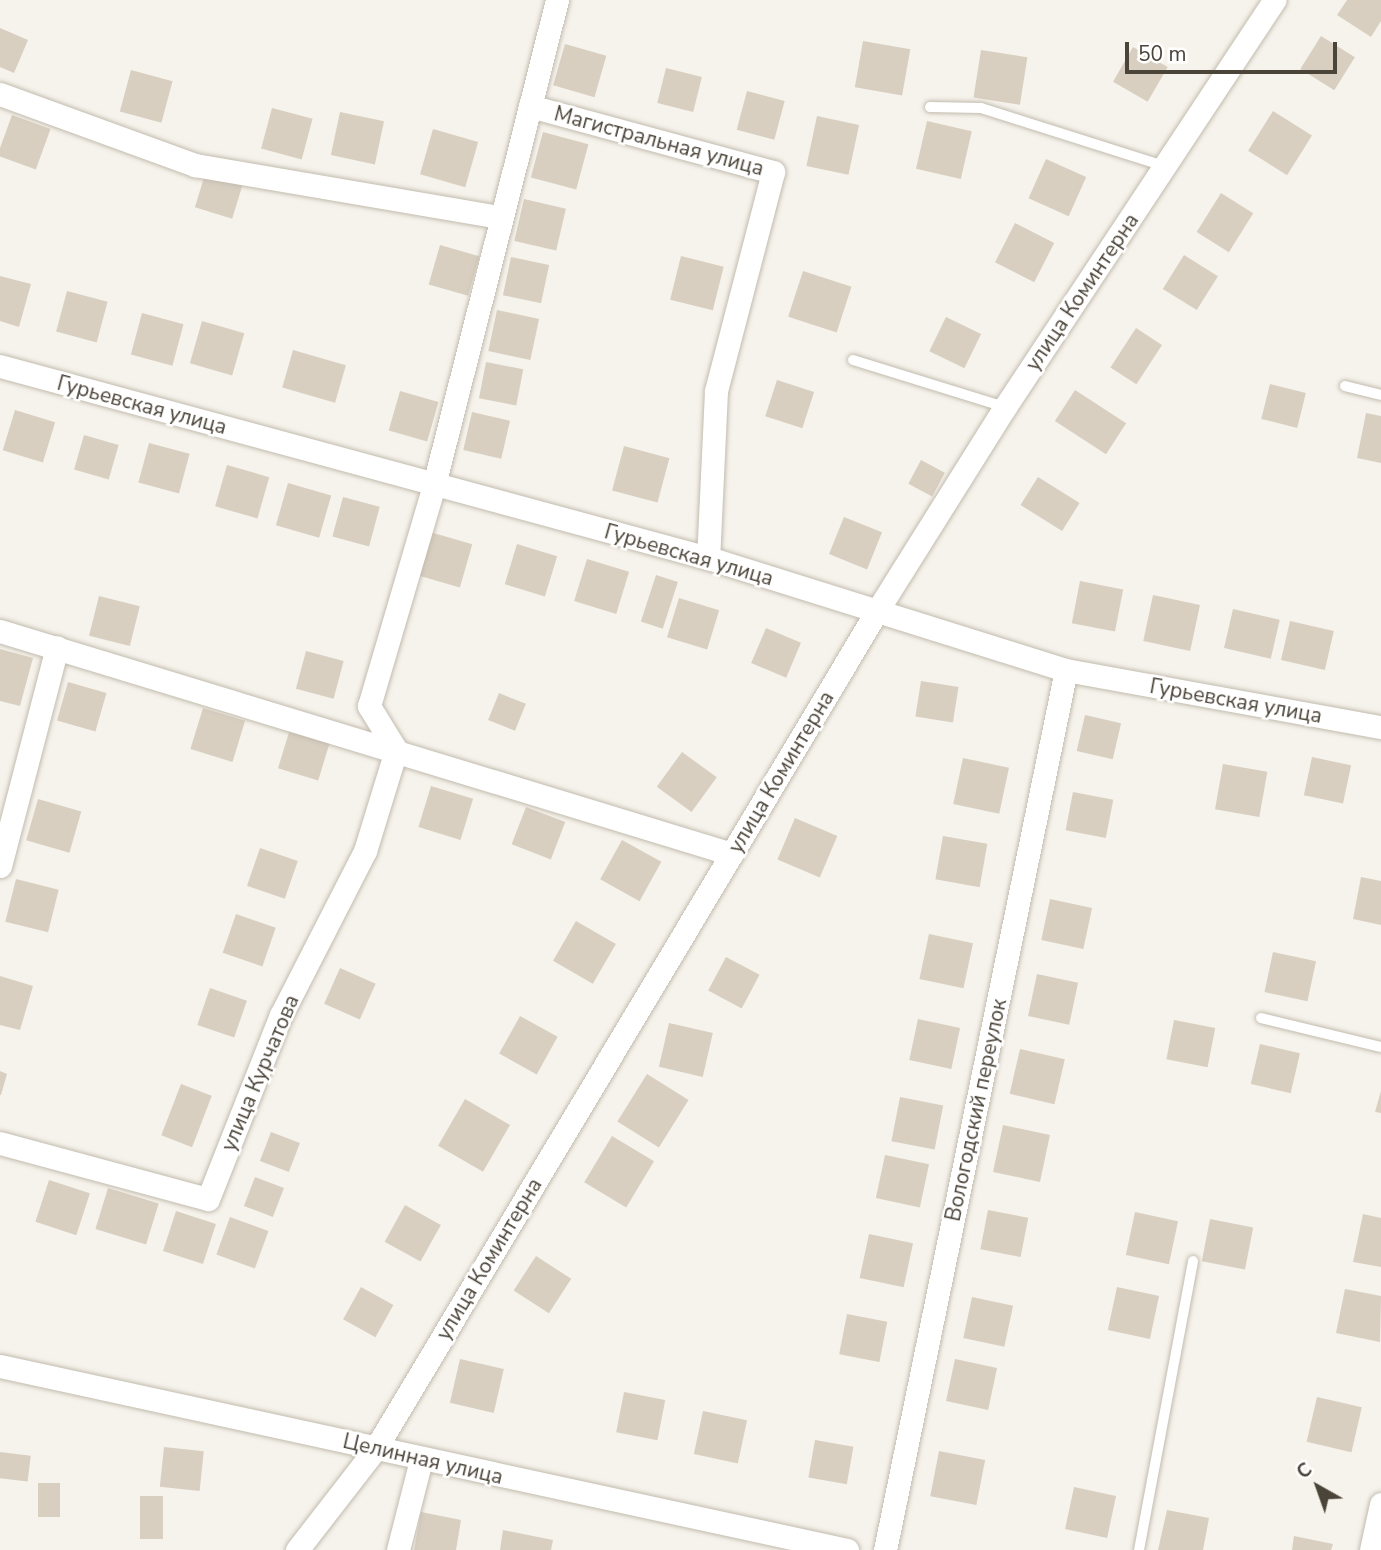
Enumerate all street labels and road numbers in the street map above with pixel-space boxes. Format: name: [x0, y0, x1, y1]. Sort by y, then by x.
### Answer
street label: Магистральная улица: [551, 101, 767, 181]
street label: улица Коминтерна: [1020, 209, 1144, 375]
street label: Гурьевская улица: [54, 370, 230, 440]
street label: Гурьевская улица: [602, 519, 776, 591]
street label: Гурьевская улица: [1148, 673, 1324, 729]
street label: улица Коминтерна: [723, 686, 839, 858]
street label: улица Курчатова: [216, 991, 304, 1155]
street label: Вологодский переулок: [940, 996, 1012, 1224]
street label: улица Коминтерна: [431, 1173, 547, 1345]
street label: Целинная улица: [340, 1428, 506, 1490]

